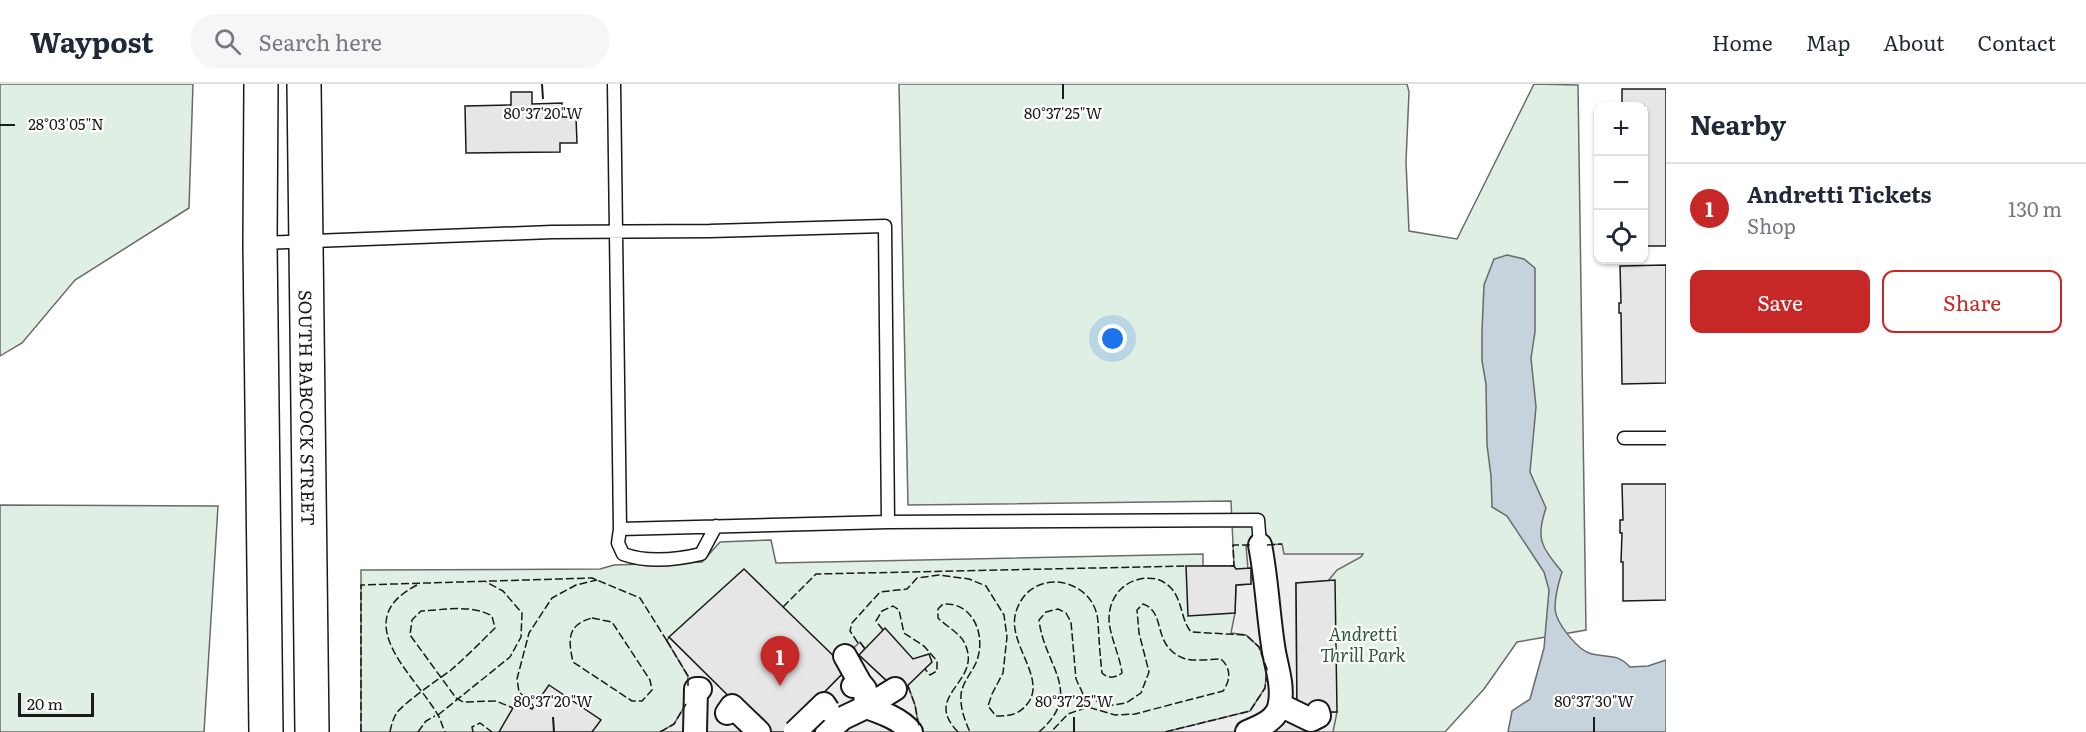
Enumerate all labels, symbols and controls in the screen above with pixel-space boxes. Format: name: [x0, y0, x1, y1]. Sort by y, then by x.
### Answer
search box: [190, 14, 610, 68]
text: Waypost: [30, 20, 154, 62]
icon: search: [211, 25, 244, 58]
text: Search here: [259, 25, 382, 58]
text: Home: [1712, 26, 1773, 57]
text: Map: [1806, 26, 1850, 57]
text: About: [1883, 26, 1945, 57]
text: Contact: [1978, 26, 2056, 57]
text: 80°37'20"W: [503, 101, 583, 124]
text: 80°37'25"W: [1024, 101, 1103, 124]
map controls: [1594, 102, 1648, 264]
button: +: [1594, 102, 1648, 156]
text: Nearby: [1690, 104, 1786, 143]
text: 28°03'05"N: [28, 112, 104, 135]
button: −: [1594, 156, 1648, 210]
text: Andretti Tickets: [1747, 177, 1931, 210]
text: 1: [1705, 193, 1714, 223]
text: 130 m: [2008, 193, 2062, 223]
button: locate: [1594, 210, 1648, 264]
text: Shop: [1747, 210, 1796, 240]
button: Save: [1690, 270, 1870, 333]
button: Share: [1882, 270, 2062, 333]
street label: SOUTH BABCOCK STREET: [293, 290, 323, 526]
your location: [1098, 324, 1127, 353]
park label: Andretti Thrill Park: [1320, 620, 1406, 668]
pin: 1: [760, 636, 800, 686]
text: 80°37'20"W: [513, 689, 593, 712]
text: 80°37'25"W: [1035, 689, 1114, 712]
text: 80°37'30"W: [1554, 689, 1634, 712]
scale bar: [18, 690, 94, 718]
text: 20 m: [27, 691, 63, 715]

